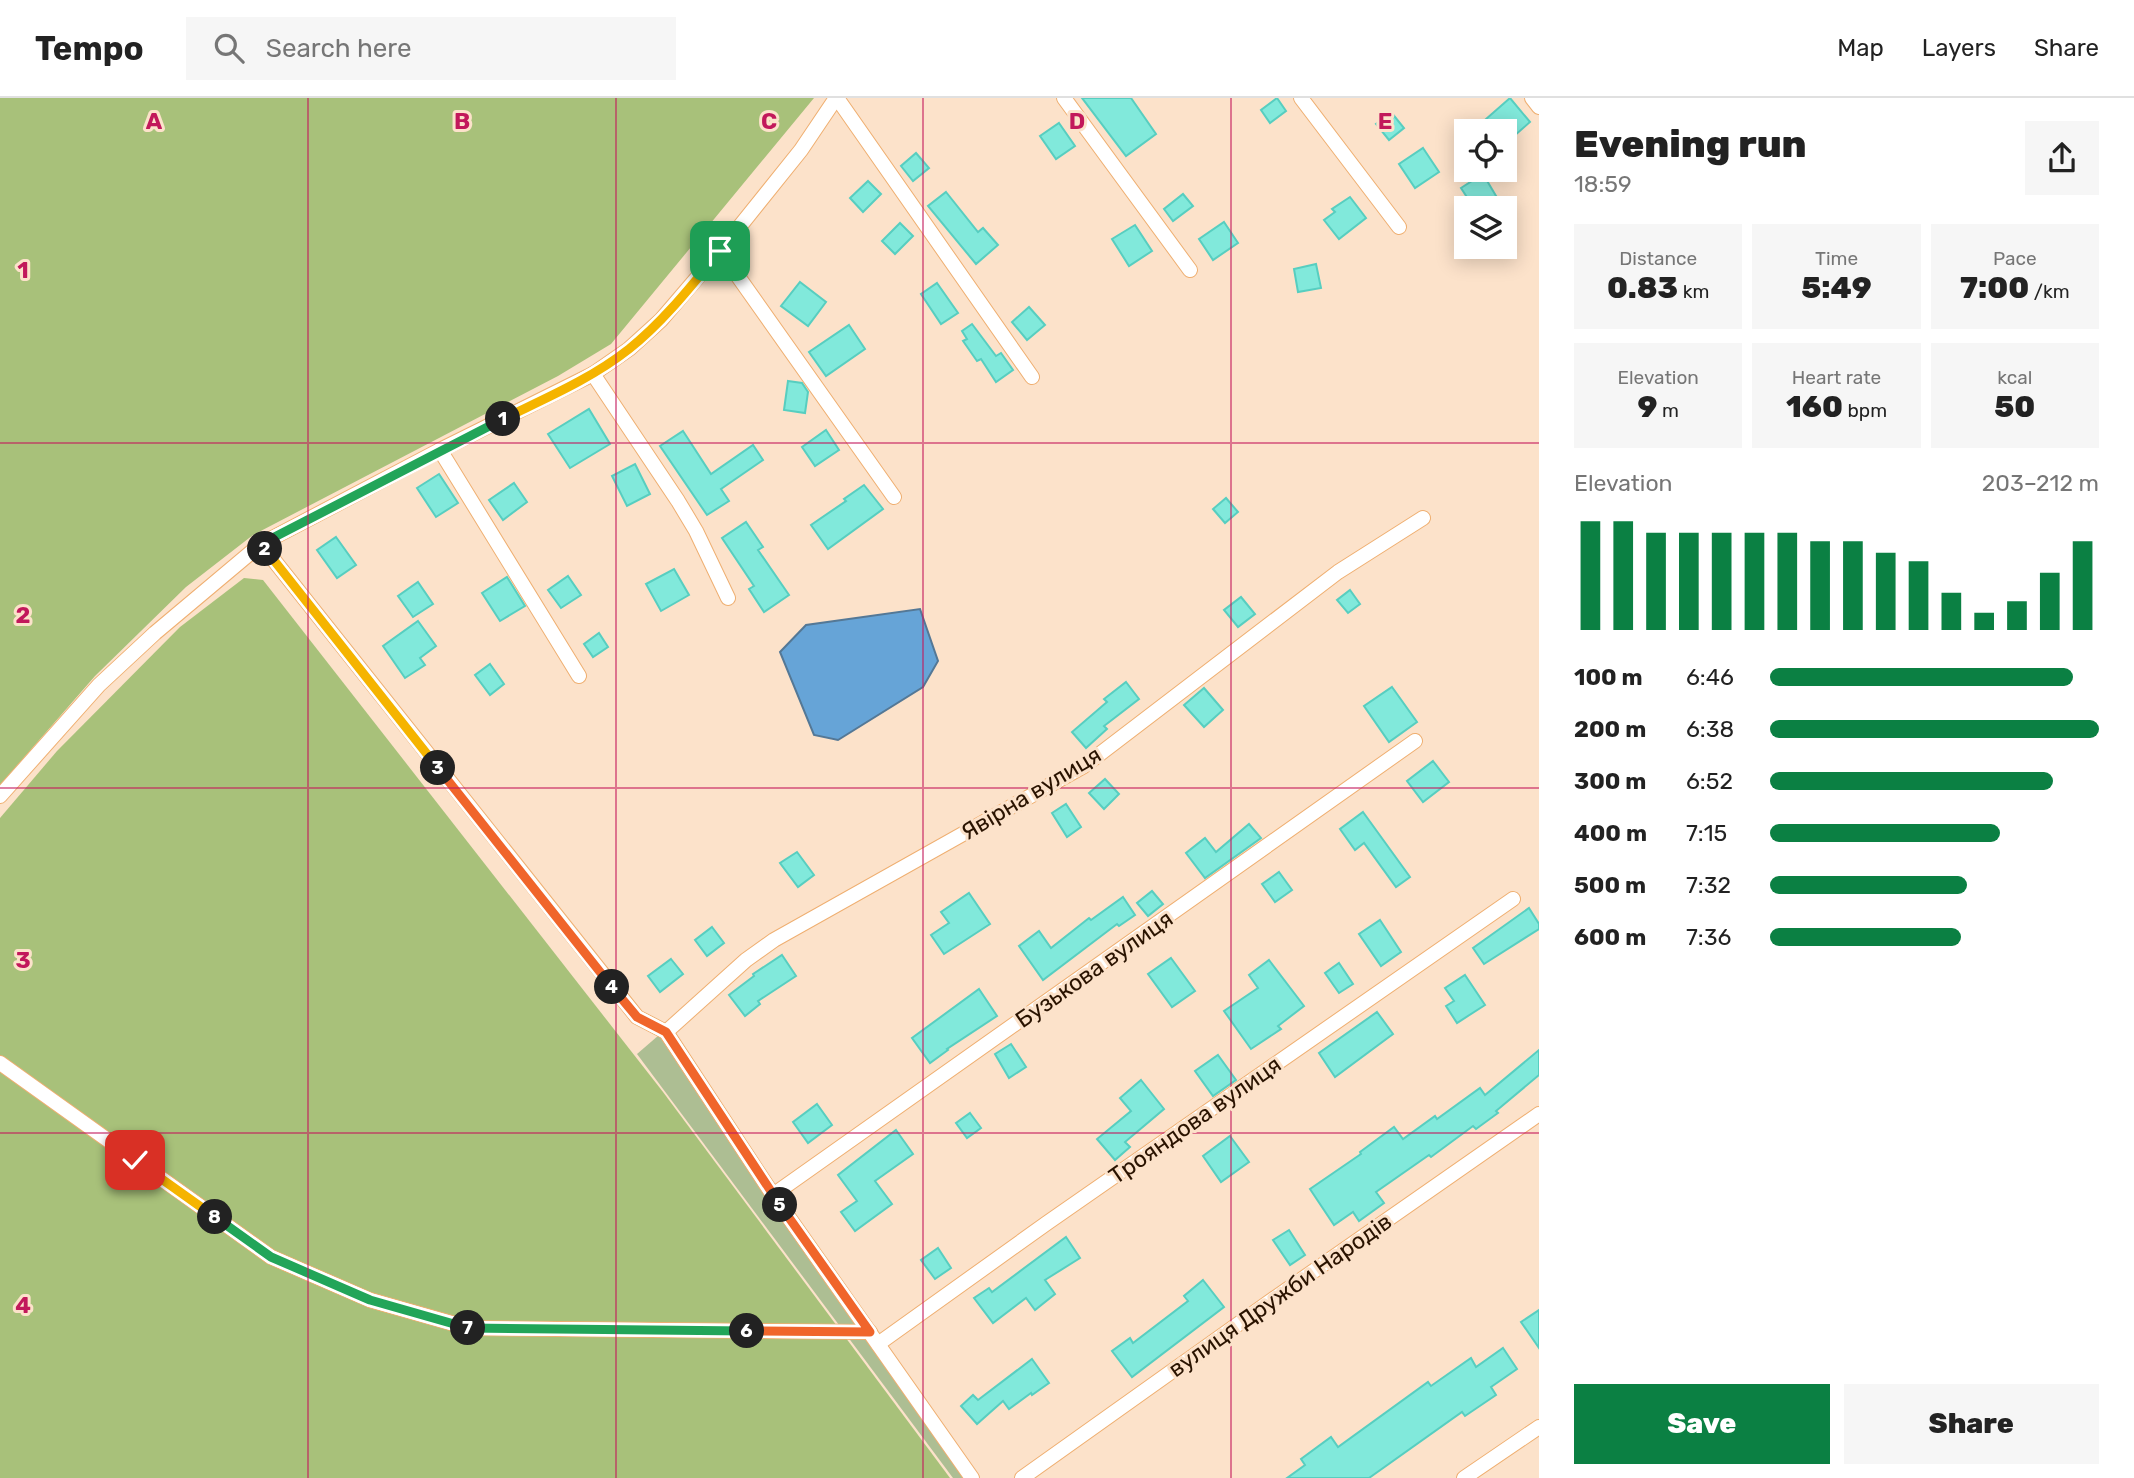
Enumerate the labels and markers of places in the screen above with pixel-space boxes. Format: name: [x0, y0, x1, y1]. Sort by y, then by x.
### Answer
pin: [690, 221, 750, 281]
pin: 1: [486, 402, 520, 436]
pin: 2: [247, 532, 282, 566]
pin: 3: [420, 750, 456, 786]
pin: 4: [594, 970, 630, 1004]
pin: [105, 1130, 165, 1190]
pin: 5: [762, 1188, 798, 1222]
pin: 8: [198, 1200, 232, 1234]
pin: 7: [450, 1310, 486, 1346]
pin: 6: [730, 1314, 764, 1348]

